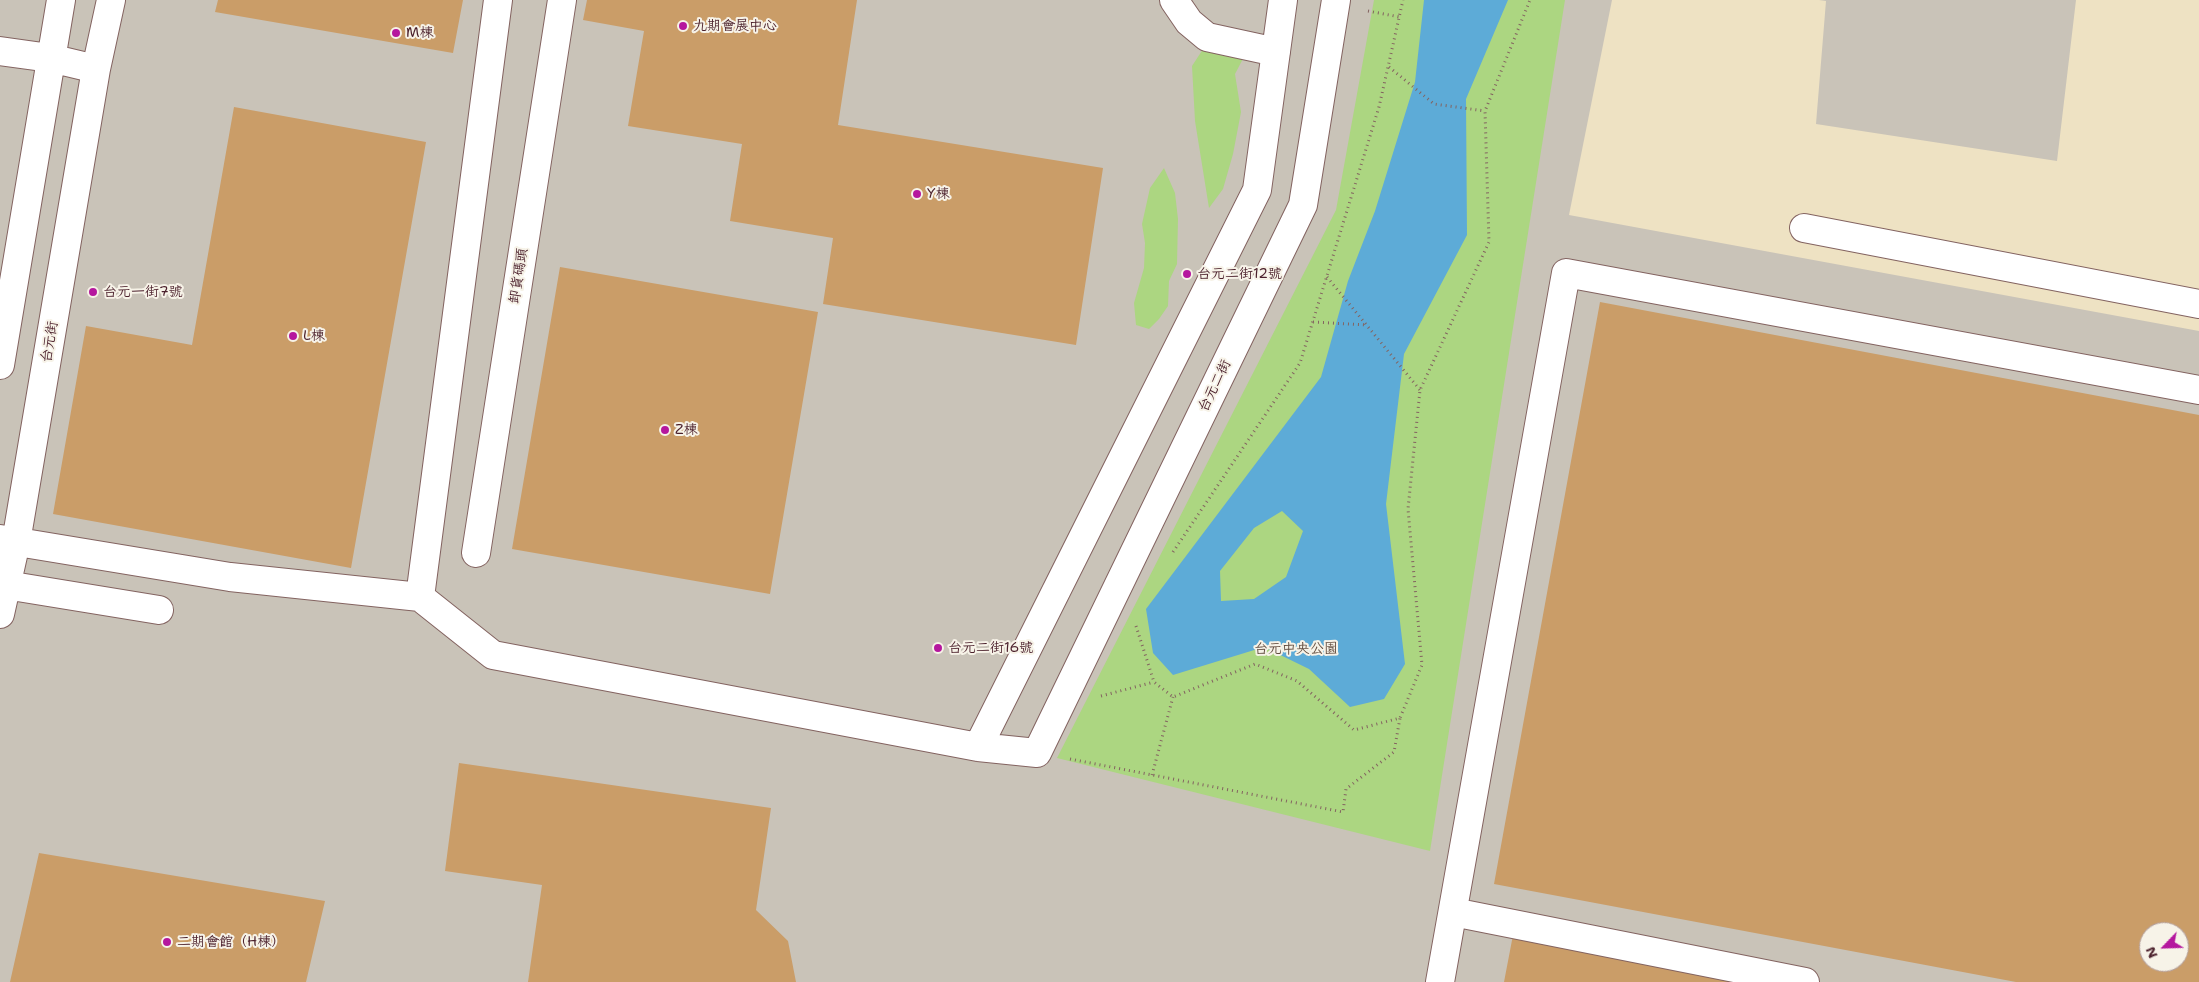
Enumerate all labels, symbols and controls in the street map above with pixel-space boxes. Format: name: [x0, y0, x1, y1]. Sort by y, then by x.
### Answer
place label: 九期會展中心: [693, 18, 777, 34]
marker: 九期會展中心: [677, 20, 689, 32]
place label: M棟: [406, 25, 433, 41]
marker: M棟: [390, 27, 402, 39]
place label: Y棟: [927, 186, 949, 202]
marker: Y棟: [911, 188, 923, 200]
street label: 卸貨碼頭: [506, 247, 532, 305]
place label: 台元二街12號: [1197, 266, 1282, 282]
marker: 台元二街12號: [1181, 268, 1193, 280]
place label: 台元一街7號: [103, 284, 183, 300]
marker: 台元一街7號: [87, 286, 99, 298]
street label: 台元街: [38, 320, 62, 364]
place label: L棟: [303, 328, 325, 344]
marker: L棟: [287, 330, 299, 342]
street label: 台元二街: [1195, 357, 1235, 415]
place label: Z棟: [675, 422, 697, 438]
marker: Z棟: [659, 424, 671, 436]
place label: 台元二街16號: [948, 640, 1033, 656]
park label: 台元中央公園: [1254, 641, 1338, 657]
marker: 台元二街16號: [932, 642, 944, 654]
north arrow: [2139, 922, 2189, 972]
place label: 二期會館（H棟）: [177, 934, 285, 950]
marker: 二期會館（H棟）: [161, 936, 173, 948]
text: N: [2141, 944, 2162, 961]

